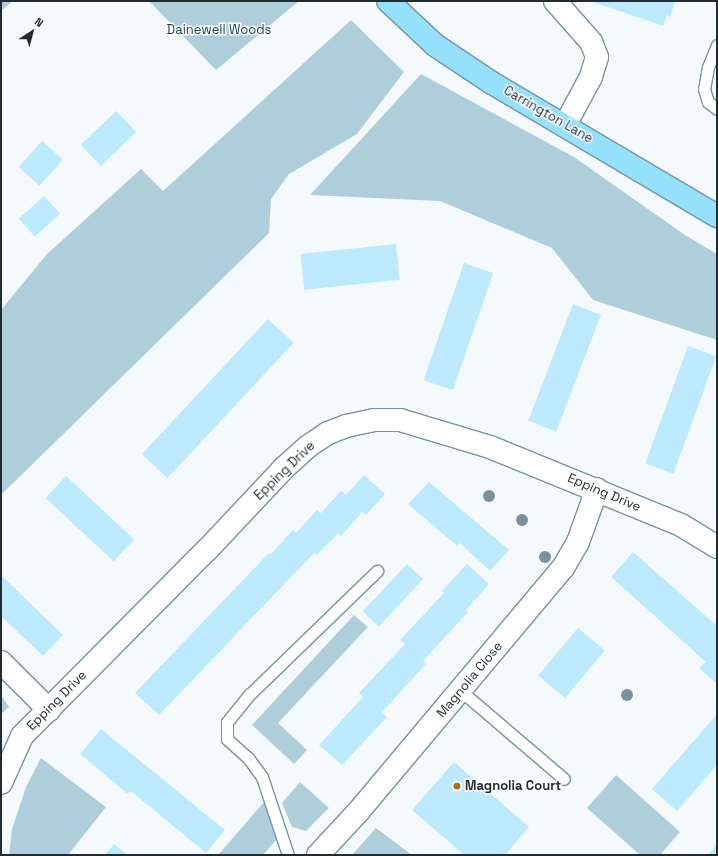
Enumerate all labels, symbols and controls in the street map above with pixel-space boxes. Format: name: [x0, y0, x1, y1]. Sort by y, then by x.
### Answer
north arrow: [12, 12, 52, 52]
text: N: [32, 14, 46, 30]
park label: Dainewell Woods: [167, 22, 271, 38]
street label: Carrington Lane: [501, 83, 595, 147]
street label: Epping Drive: [252, 438, 318, 504]
street label: Epping Drive: [565, 471, 643, 515]
street label: Magnolia Close: [434, 639, 506, 721]
street label: Epping Drive: [24, 668, 90, 734]
place label: Magnolia Court: [465, 778, 561, 794]
marker: Magnolia Court: [452, 781, 462, 791]

